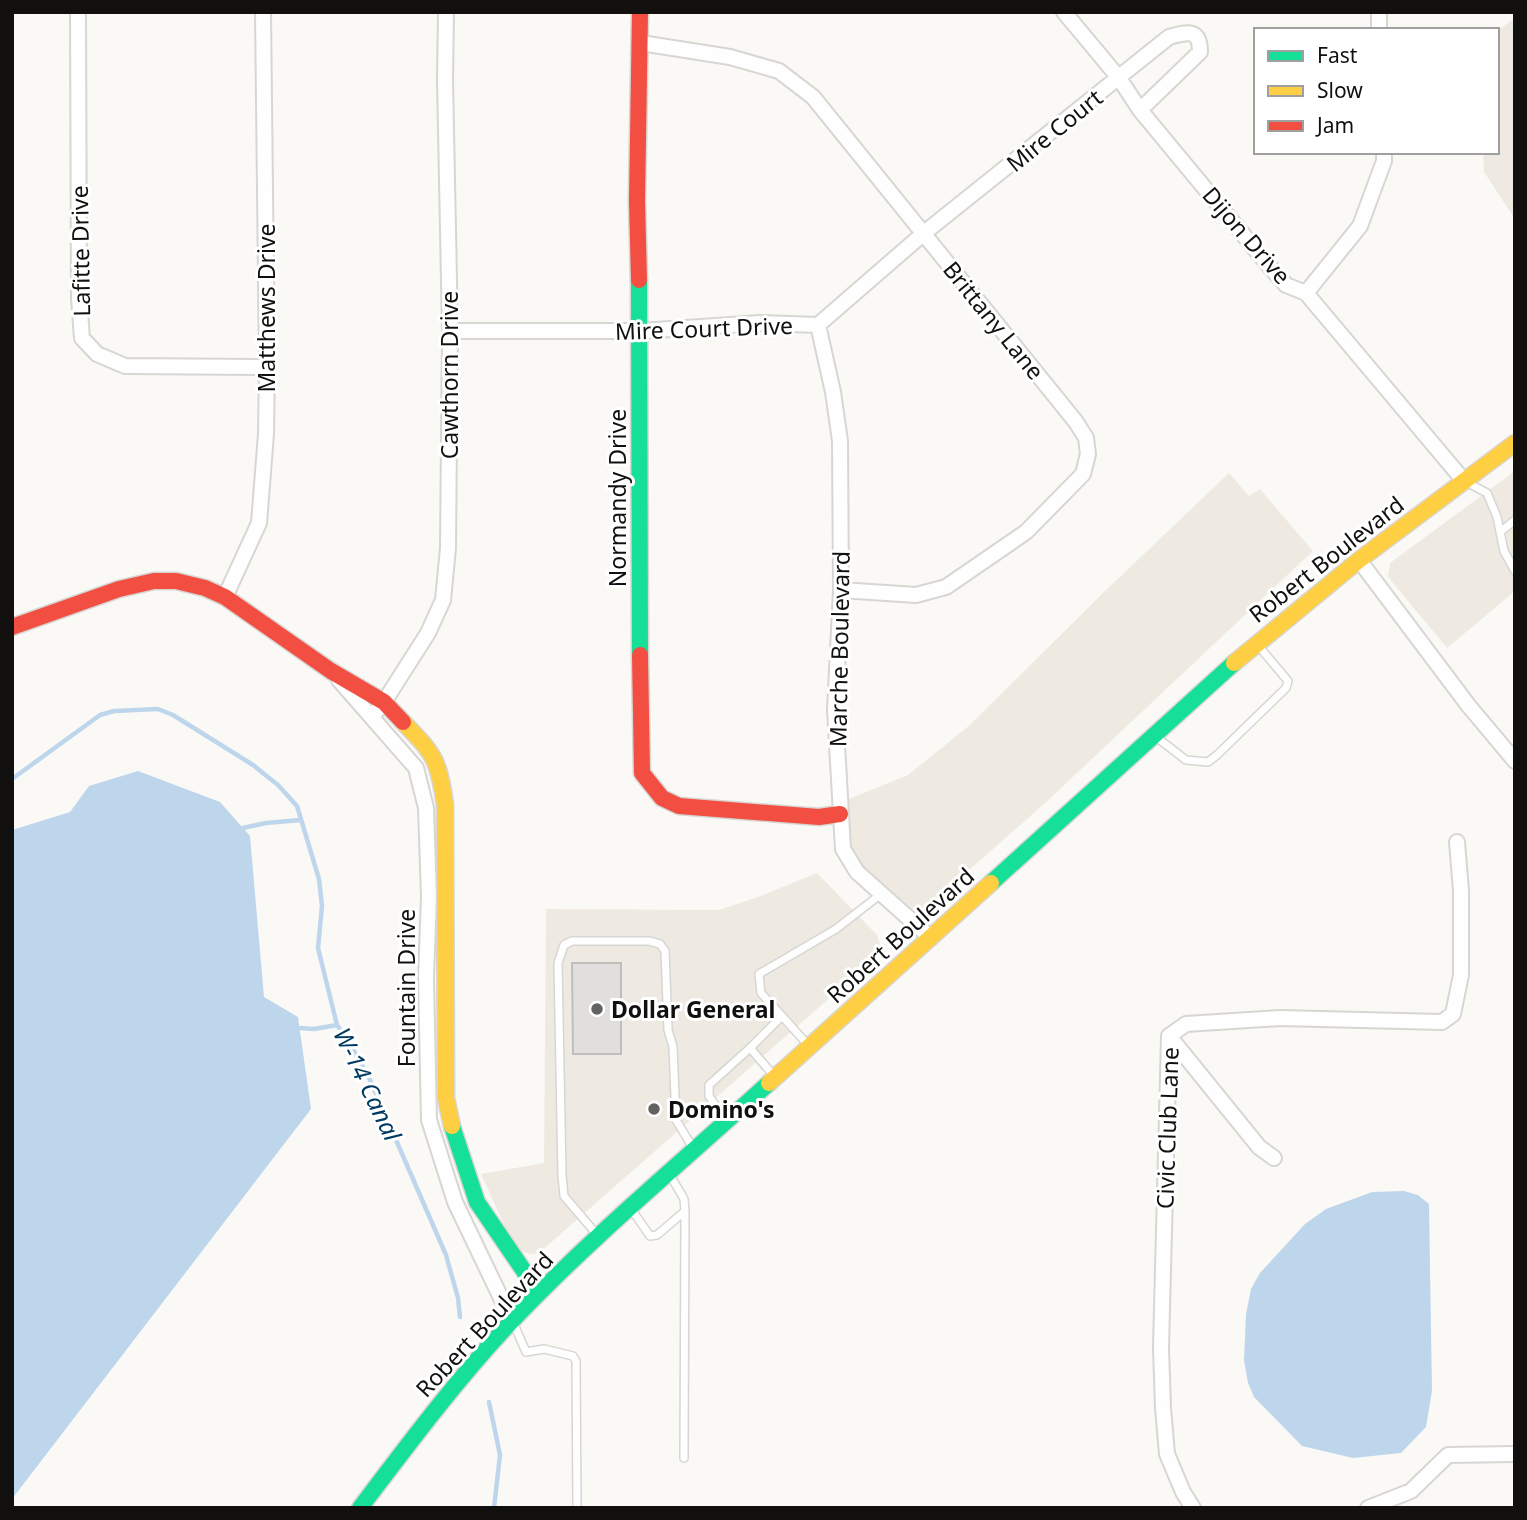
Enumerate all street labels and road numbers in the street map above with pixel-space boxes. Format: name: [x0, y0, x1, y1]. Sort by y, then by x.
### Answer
street label: Mire Court: [999, 81, 1109, 179]
street label: Dijon Drive: [1196, 179, 1298, 291]
street label: Lafitte Drive: [63, 185, 97, 317]
street label: Matthews Drive: [250, 223, 282, 393]
street label: Brittany Lane: [936, 254, 1052, 386]
street label: Cawthorn Drive: [433, 291, 465, 459]
street label: Mire Court Drive: [614, 309, 794, 347]
street label: Normandy Drive: [601, 409, 633, 587]
street label: Robert Boulevard: [1242, 488, 1410, 630]
street label: Marche Boulevard: [821, 551, 857, 747]
street label: Robert Boulevard: [819, 860, 981, 1010]
street label: Fountain Drive: [390, 909, 422, 1067]
street label: Civic Club Lane: [1148, 1046, 1186, 1210]
street label: Robert Boulevard: [408, 1244, 560, 1404]

